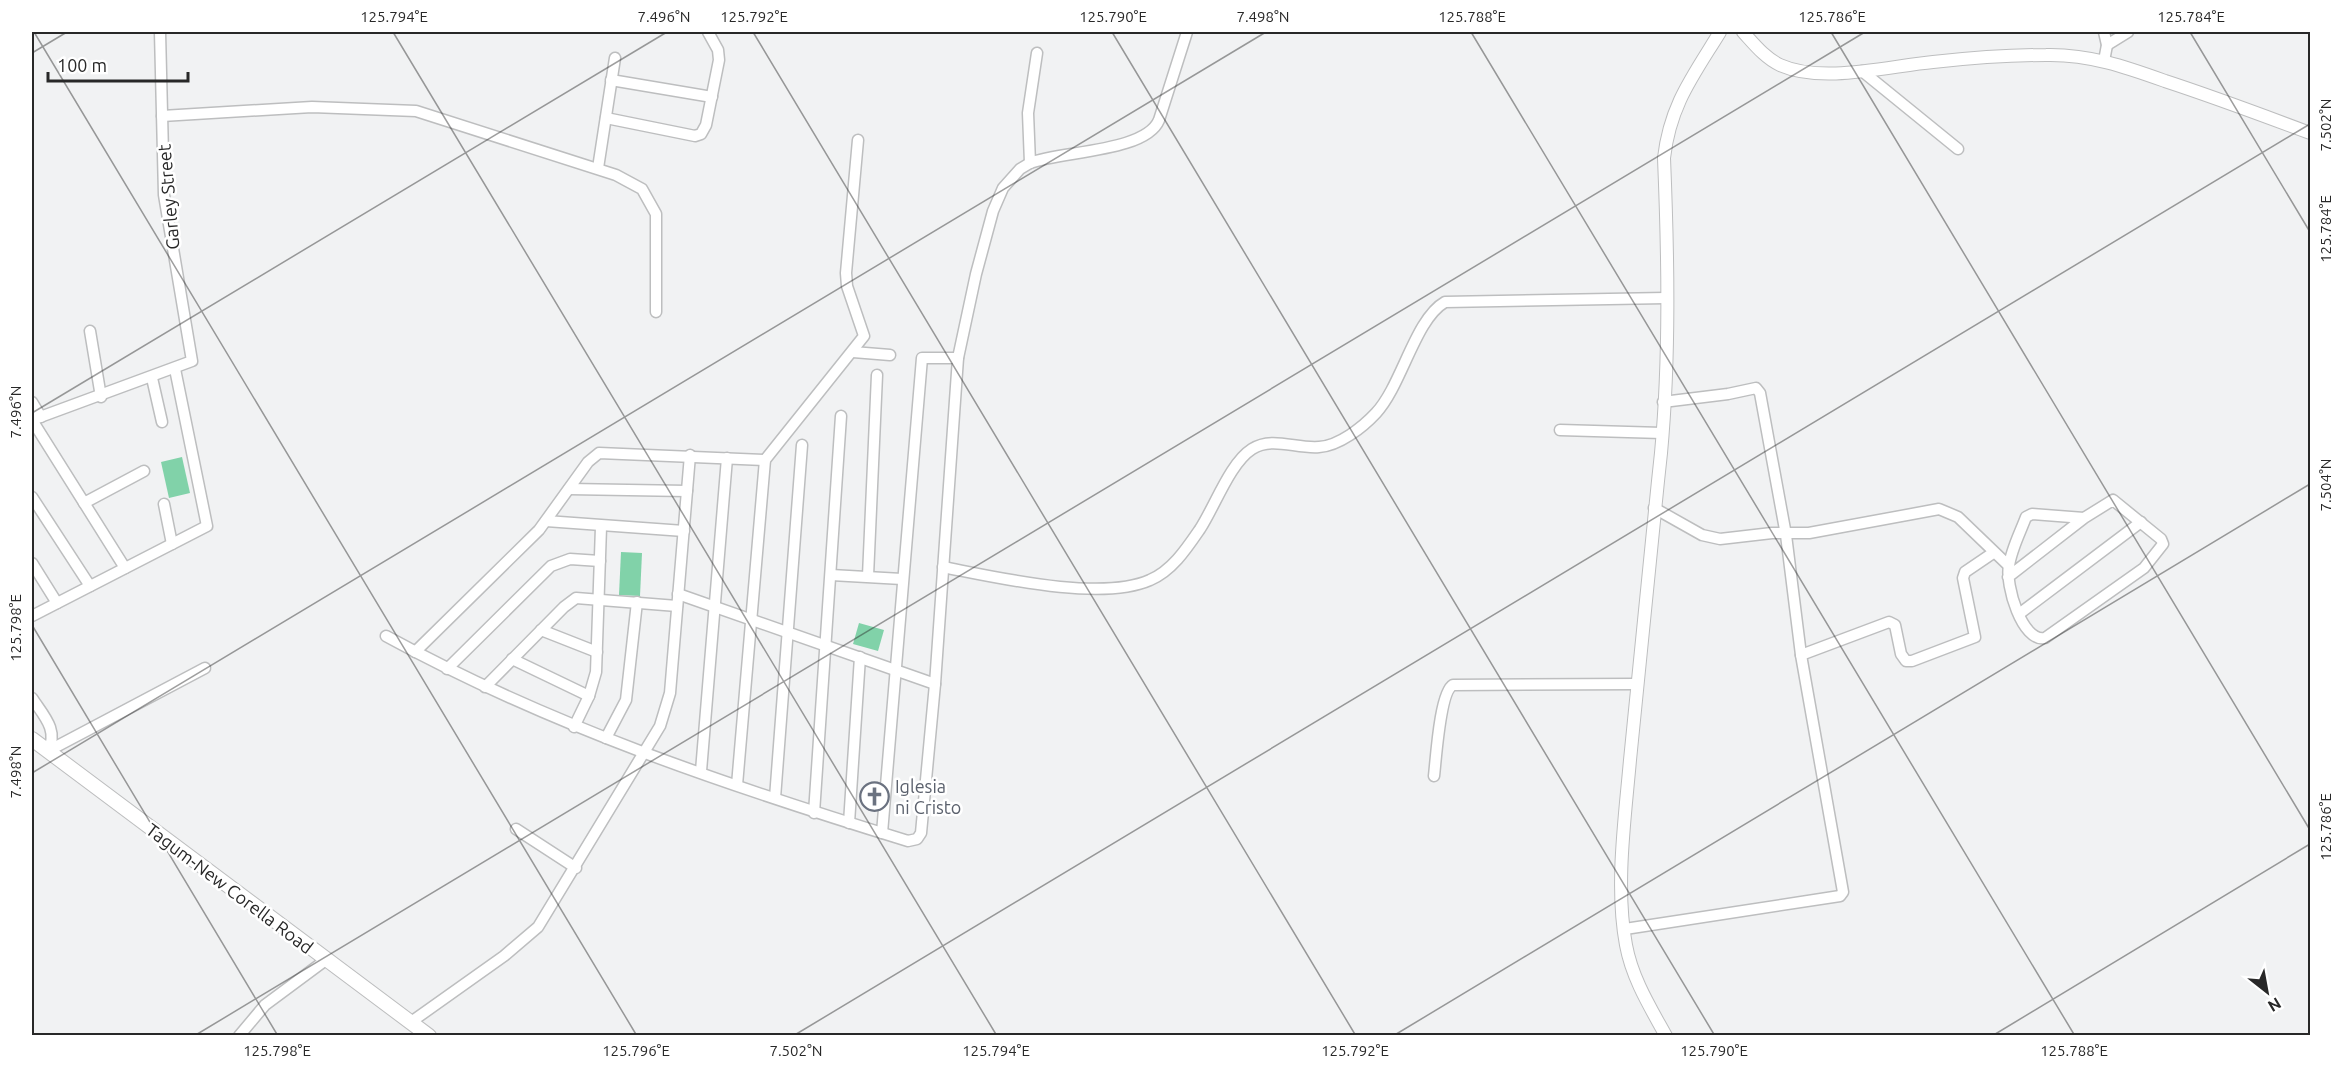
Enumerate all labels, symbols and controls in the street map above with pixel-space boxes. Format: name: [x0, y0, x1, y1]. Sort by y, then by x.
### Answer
text: 125.794°E: [360, 8, 428, 25]
text: 7.496°N: [637, 8, 691, 25]
text: 125.792°E: [720, 8, 788, 25]
text: 125.790°E: [1079, 8, 1147, 25]
text: 7.498°N: [1236, 8, 1290, 25]
text: 125.788°E: [1438, 8, 1506, 25]
text: 125.786°E: [1798, 8, 1866, 25]
text: 125.784°E: [2157, 8, 2225, 25]
scale bar: [48, 45, 188, 83]
text: 100 m: [57, 55, 107, 75]
text: 7.502°N: [2317, 98, 2334, 152]
street label: Garley Street: [153, 143, 183, 251]
text: 125.784°E: [2317, 195, 2334, 263]
text: 7.496°N: [7, 385, 24, 439]
text: 7.504°N: [2317, 458, 2334, 512]
text: 125.798°E: [7, 594, 24, 662]
text: 7.498°N: [7, 745, 24, 799]
place label: Iglesia ni Cristo: [895, 776, 961, 817]
church icon: Iglesia ni Cristo: [858, 780, 890, 812]
text: 125.786°E: [2317, 793, 2334, 861]
street label: Tagum-New Corella Road: [143, 819, 317, 957]
north arrow: [2237, 962, 2297, 1022]
text: N: [2265, 994, 2284, 1016]
text: 125.798°E: [243, 1042, 311, 1059]
text: 125.796°E: [602, 1042, 670, 1059]
text: 7.502°N: [769, 1042, 823, 1059]
text: 125.794°E: [962, 1042, 1030, 1059]
text: 125.792°E: [1321, 1042, 1389, 1059]
text: 125.790°E: [1680, 1042, 1748, 1059]
text: 125.788°E: [2040, 1042, 2108, 1059]

